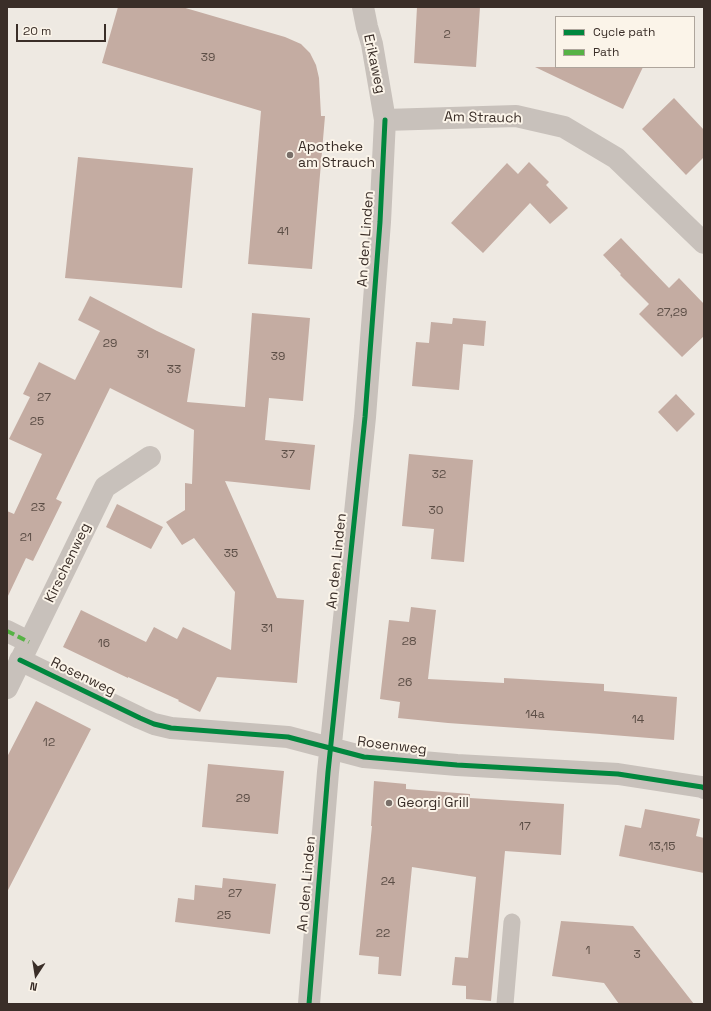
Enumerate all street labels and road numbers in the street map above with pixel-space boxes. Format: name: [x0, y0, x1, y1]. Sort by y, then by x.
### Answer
street label: Erikaweg: [360, 33, 388, 95]
street label: Am Strauch: [444, 109, 522, 127]
street label: An den Linden: [354, 191, 378, 287]
street label: An den Linden: [324, 512, 350, 610]
street label: Kirschenweg: [41, 520, 95, 606]
street label: Rosenweg: [48, 654, 118, 700]
street label: Rosenweg: [356, 733, 428, 759]
street label: An den Linden: [294, 835, 320, 933]

